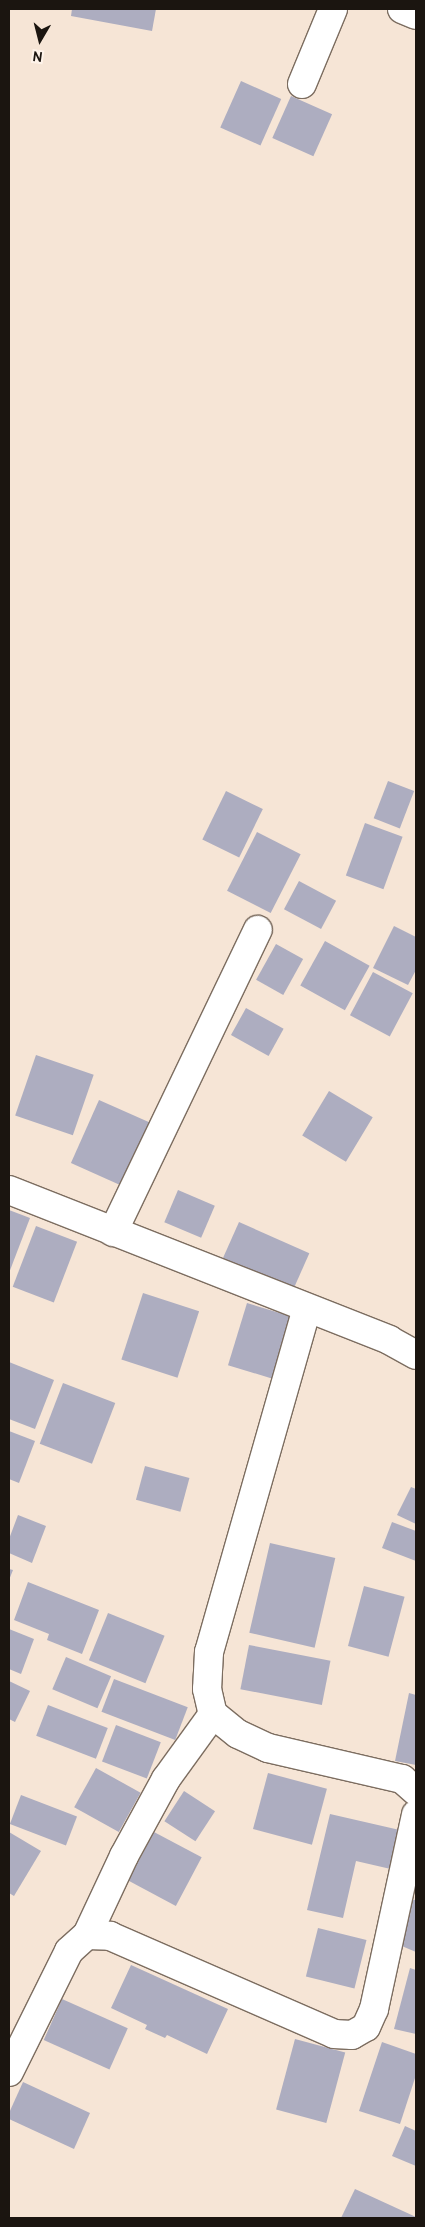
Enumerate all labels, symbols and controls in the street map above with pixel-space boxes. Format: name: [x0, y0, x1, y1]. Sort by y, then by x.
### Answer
north arrow: [15, 15, 65, 65]
text: N: [32, 46, 44, 64]

